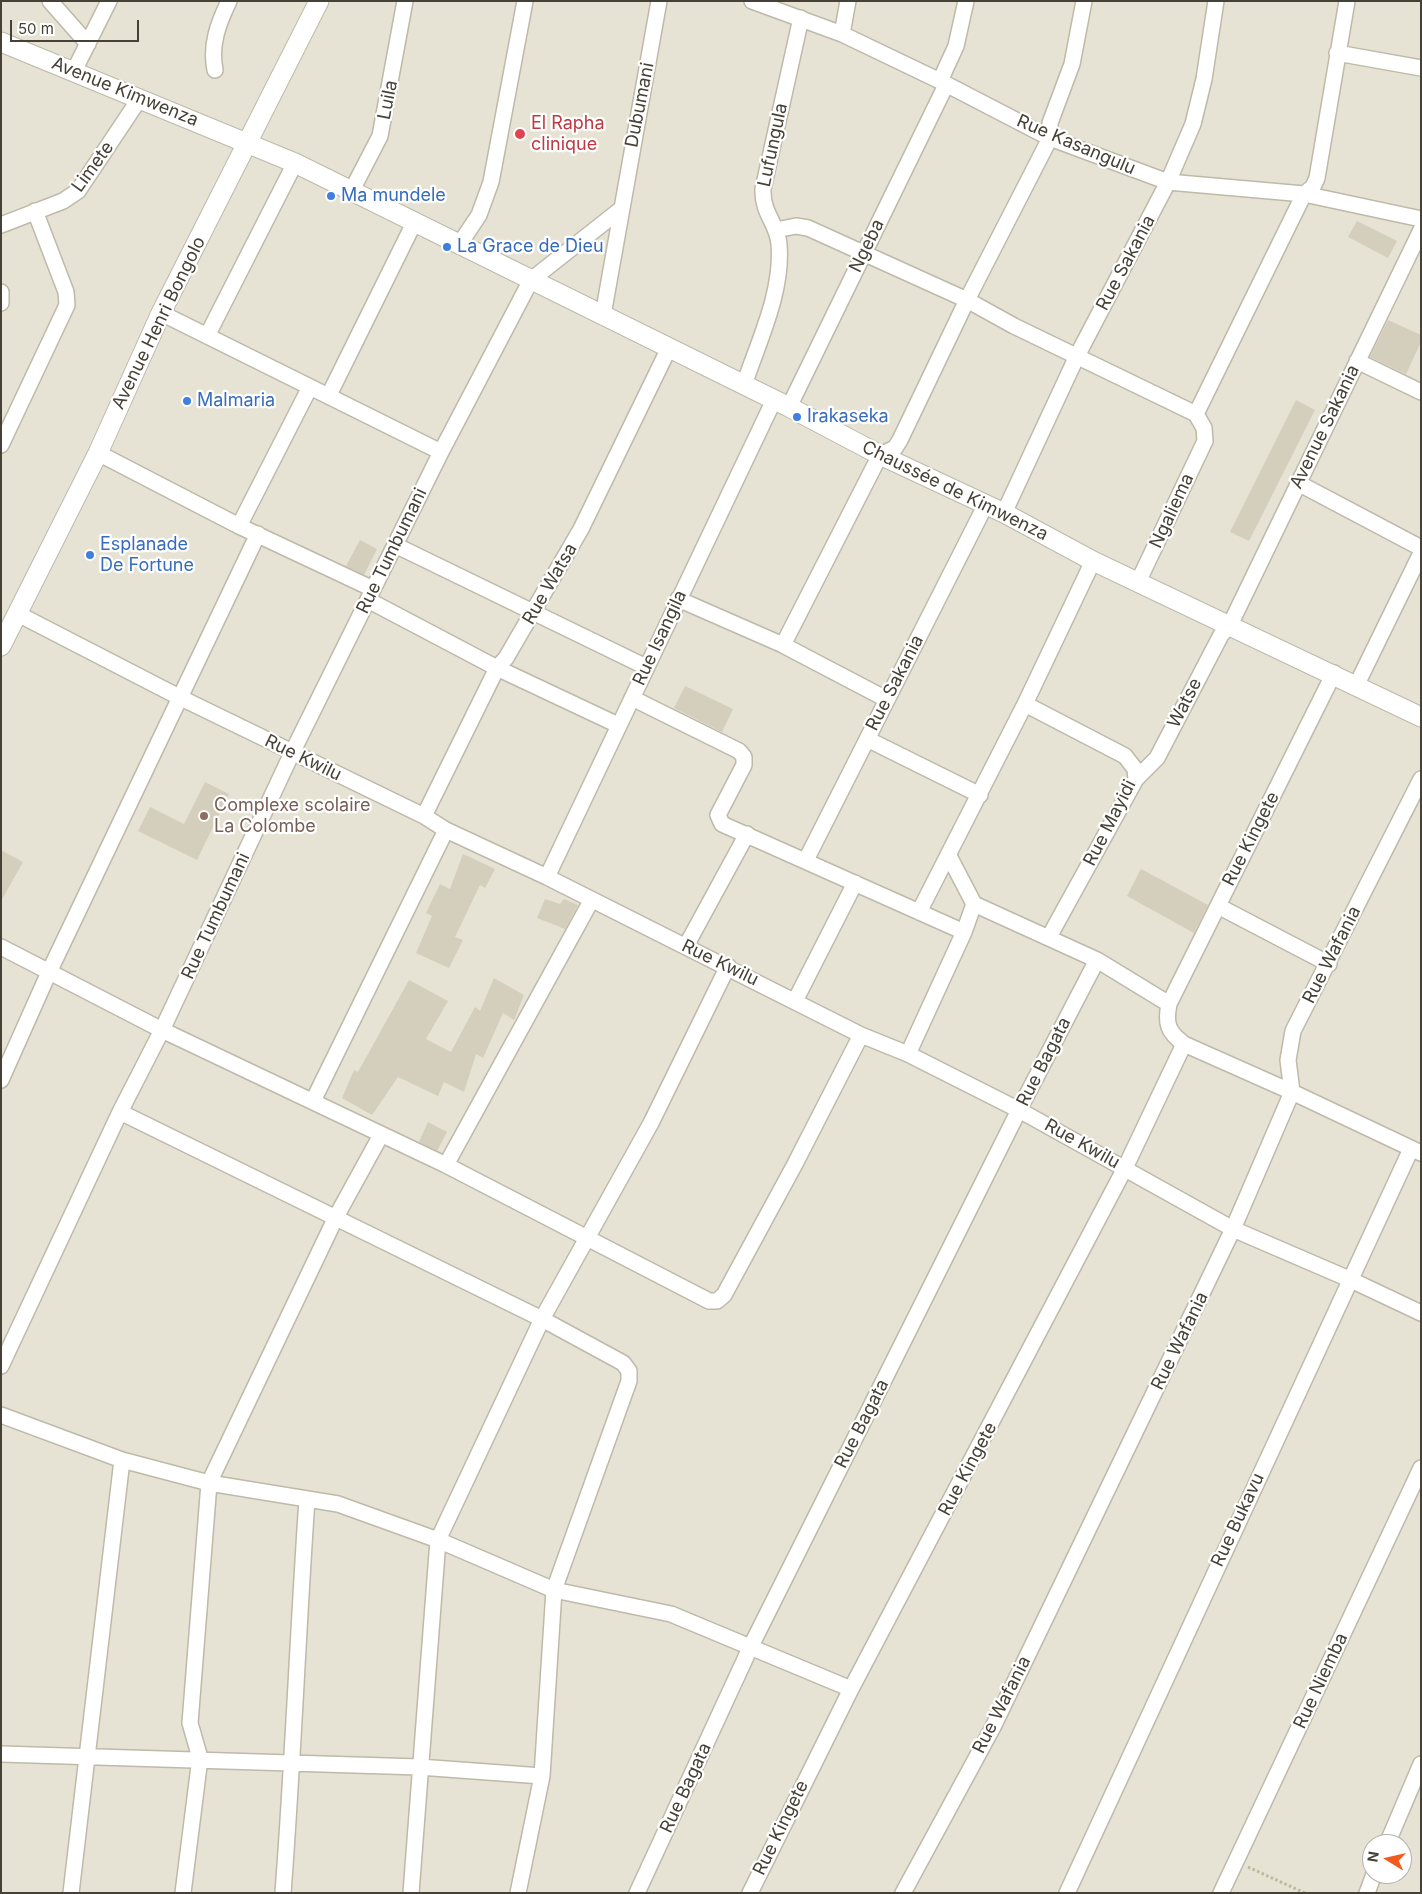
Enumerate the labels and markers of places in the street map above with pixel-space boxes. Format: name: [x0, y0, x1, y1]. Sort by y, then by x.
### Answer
place label: El Rapha clinique: [531, 113, 605, 156]
marker: El Rapha clinique: [513, 127, 527, 141]
place label: Ma mundele: [341, 185, 446, 207]
marker: Ma mundele: [325, 190, 337, 202]
place label: La Grace de Dieu: [457, 236, 604, 258]
marker: La Grace de Dieu: [441, 241, 453, 253]
place label: Malmaria: [197, 390, 275, 412]
marker: Malmaria: [181, 395, 193, 407]
place label: Irakaseka: [807, 406, 889, 428]
marker: Irakaseka: [791, 411, 803, 423]
place label: Esplanade De Fortune: [100, 534, 194, 576]
marker: Esplanade De Fortune: [84, 549, 96, 561]
place label: Complexe scolaire La Colombe: [214, 795, 371, 838]
marker: Complexe scolaire La Colombe: [198, 810, 210, 822]

